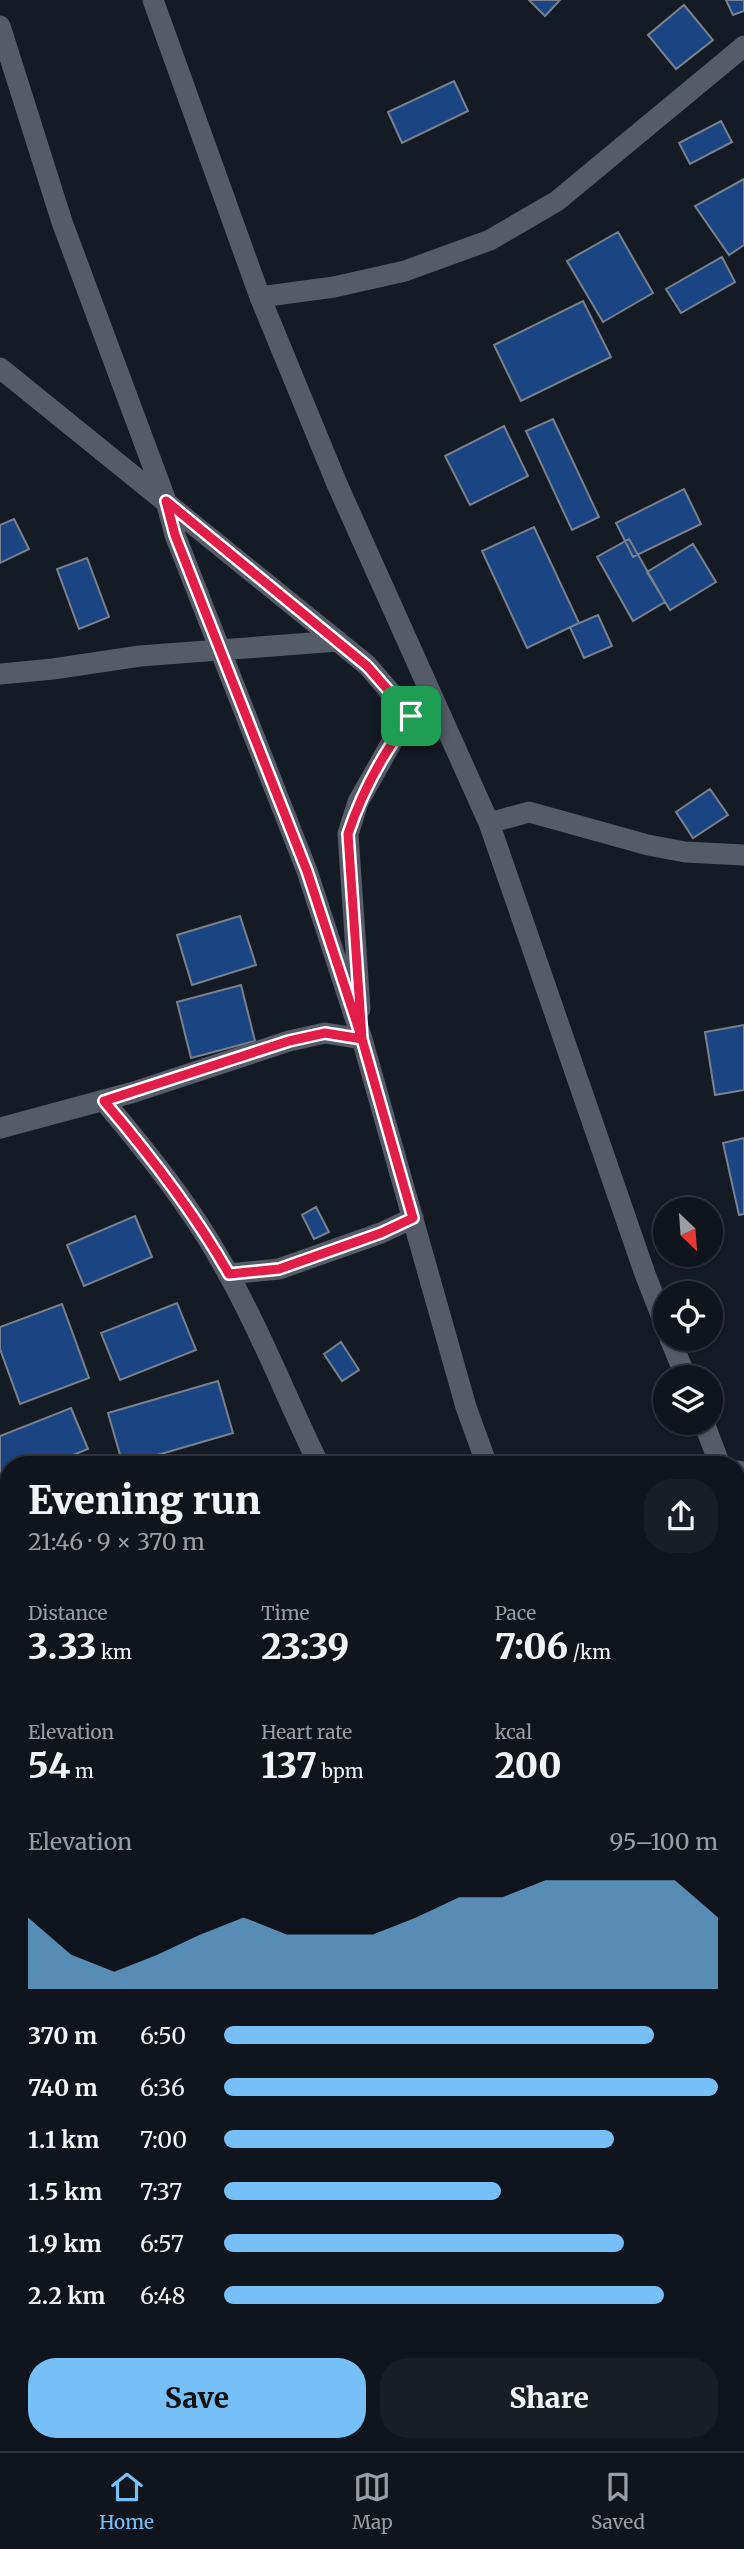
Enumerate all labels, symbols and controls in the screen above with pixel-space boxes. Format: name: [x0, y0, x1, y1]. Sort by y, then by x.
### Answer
pin: [381, 686, 441, 746]
icon: arrive: [392, 697, 430, 735]
north arrow: [653, 1197, 723, 1267]
map controls: [653, 1197, 723, 1435]
button: locate: [653, 1281, 723, 1351]
button: layers: [653, 1365, 723, 1435]
text: Evening run: [28, 1477, 261, 1524]
button: share: [644, 1479, 718, 1553]
text: 21:46 · 9 × 370 m: [28, 1527, 205, 1556]
text: Distance: [28, 1601, 107, 1625]
text: Time: [261, 1601, 310, 1625]
text: Pace: [495, 1601, 536, 1625]
text: 3.33: [28, 1625, 97, 1669]
text: 23:39: [261, 1625, 349, 1669]
text: 7:06: [495, 1625, 568, 1669]
text: km: [97, 1640, 132, 1664]
text: /km: [568, 1640, 611, 1664]
text: Elevation: [28, 1720, 114, 1744]
text: Heart rate: [261, 1720, 352, 1744]
text: kcal: [495, 1720, 532, 1744]
text: 54: [28, 1744, 70, 1788]
text: 137: [261, 1744, 317, 1788]
text: 200: [495, 1744, 562, 1788]
text: m: [70, 1759, 94, 1783]
text: bpm: [317, 1759, 364, 1783]
text: Elevation: [28, 1827, 132, 1856]
text: 95–100 m: [610, 1827, 718, 1856]
text: 370 m: [28, 2021, 97, 2050]
text: 6:50: [140, 2021, 186, 2050]
text: 740 m: [28, 2073, 98, 2102]
text: 6:36: [140, 2073, 185, 2102]
text: 1.1 km: [28, 2125, 99, 2154]
text: 7:00: [140, 2125, 187, 2154]
text: 1.5 km: [28, 2177, 102, 2206]
text: 7:37: [140, 2177, 182, 2206]
text: 1.9 km: [28, 2229, 102, 2258]
text: 6:57: [140, 2229, 184, 2258]
text: 2.2 km: [28, 2281, 106, 2310]
text: 6:48: [140, 2281, 185, 2310]
button: Save: [28, 2358, 366, 2438]
button: Share: [380, 2358, 718, 2438]
tab: Home: [99, 2468, 154, 2534]
tab: Map: [352, 2468, 393, 2534]
tab: Saved: [591, 2468, 645, 2534]

